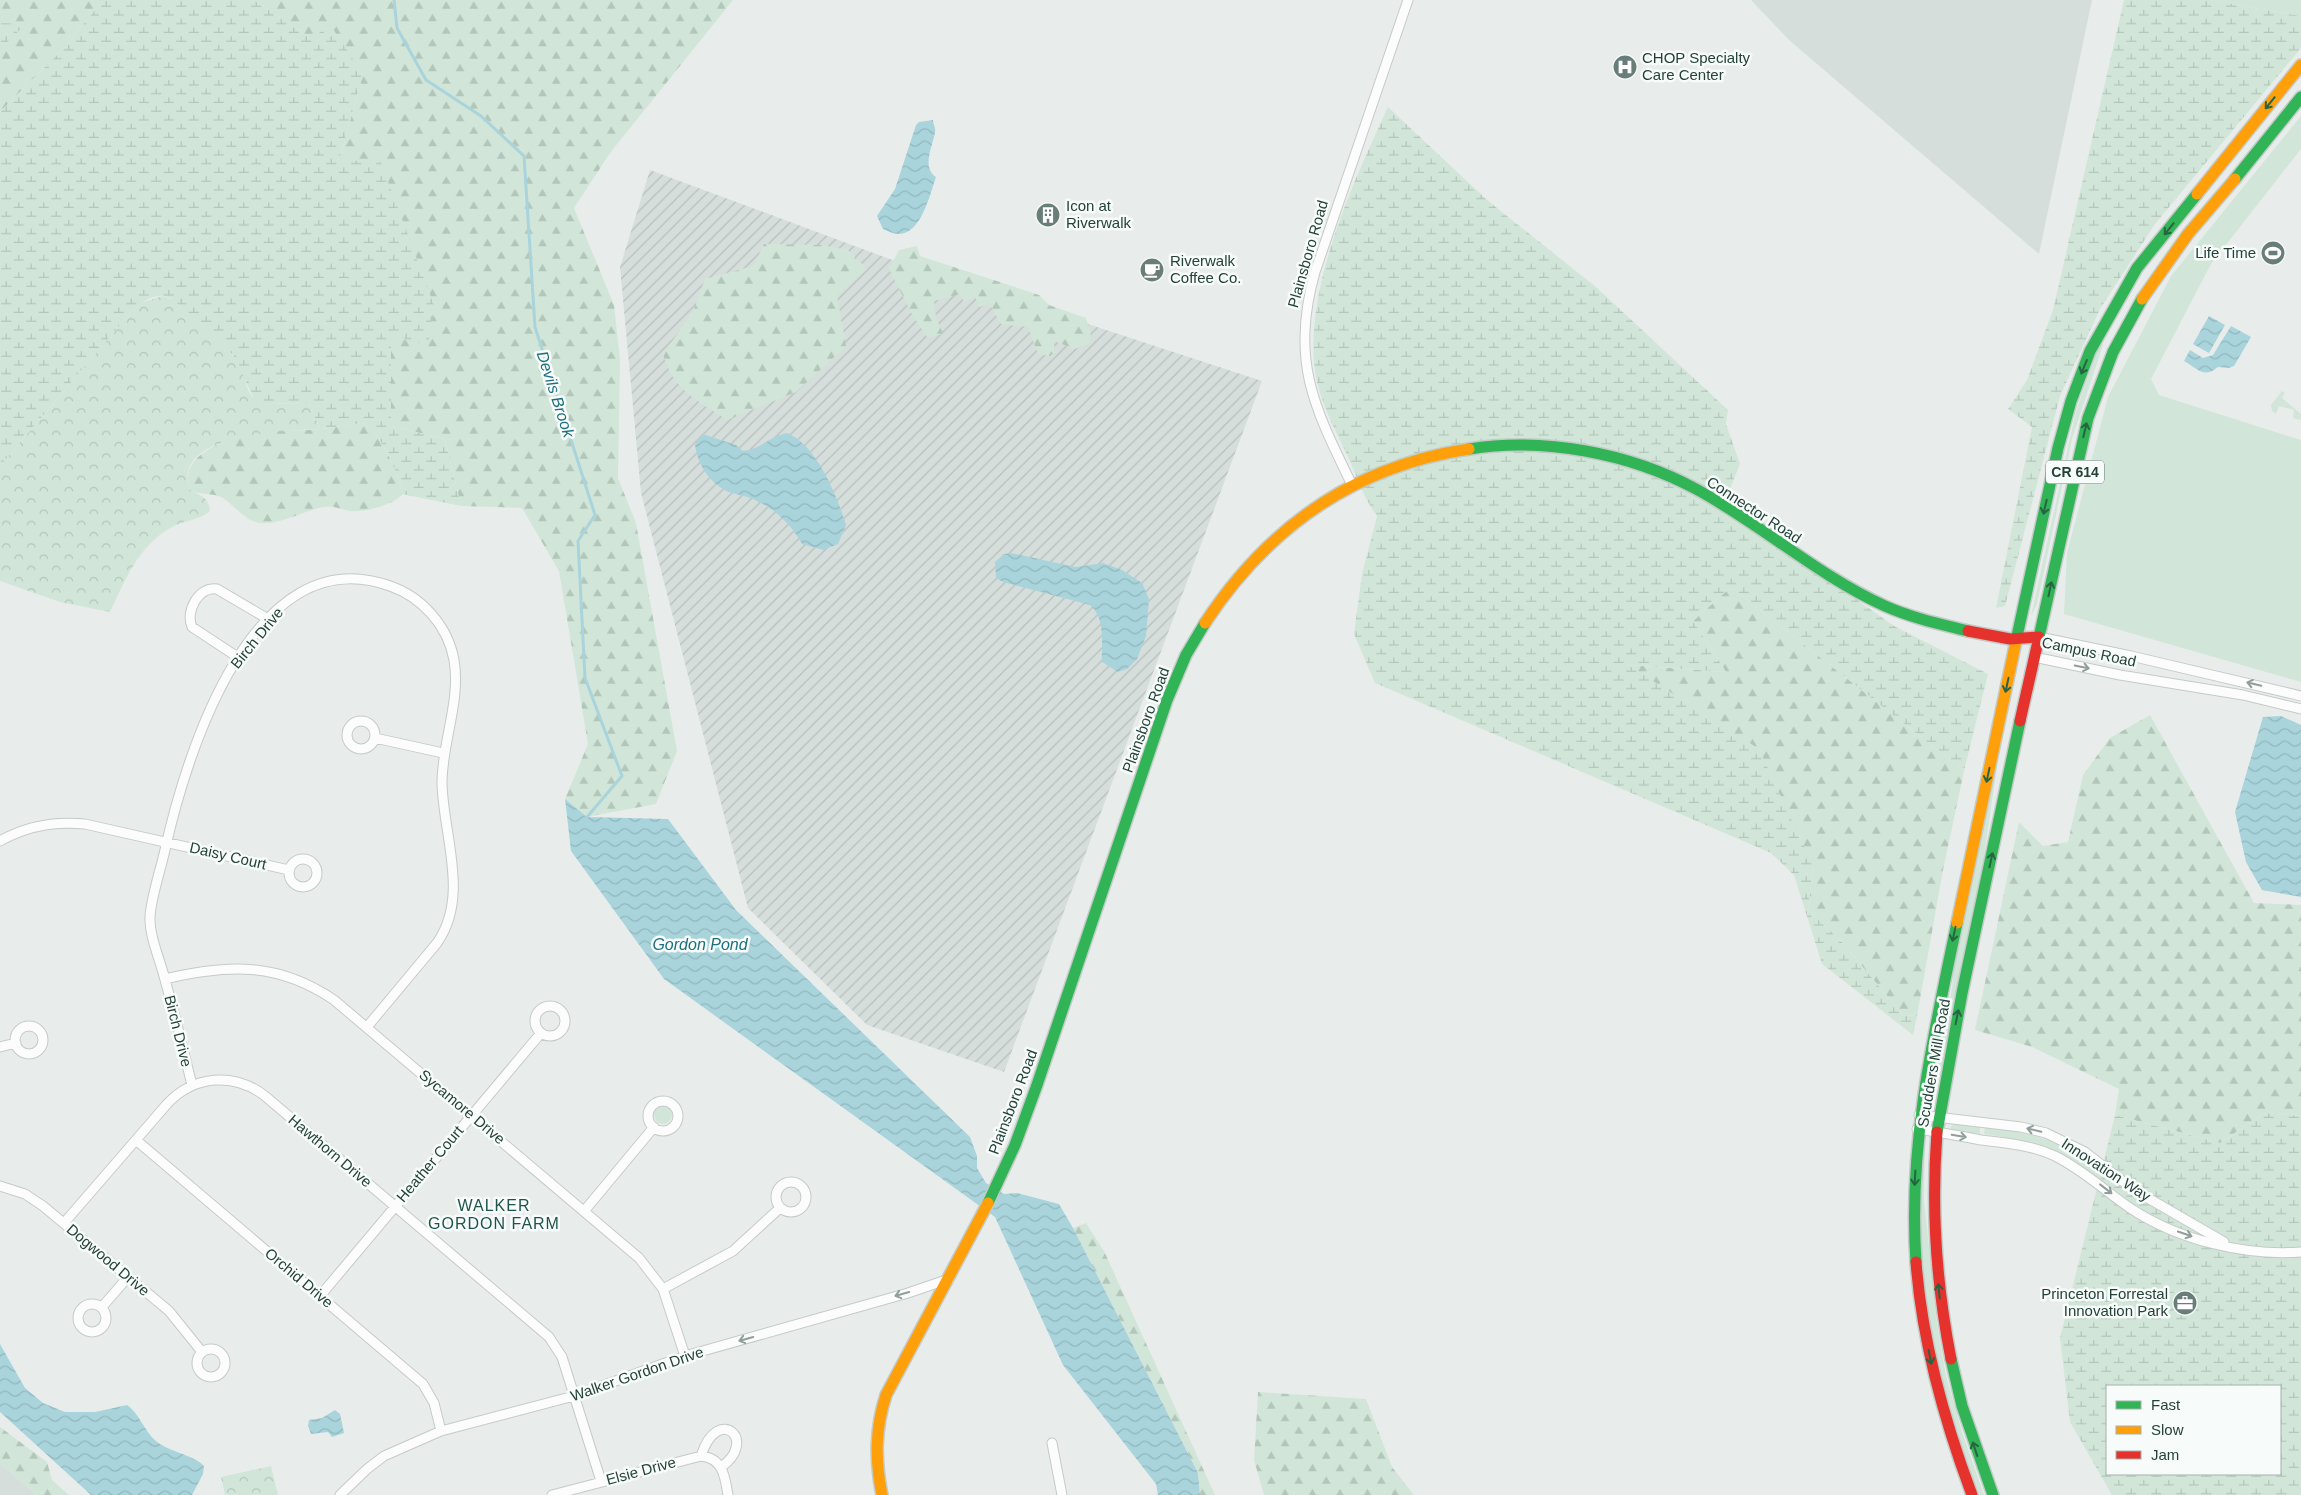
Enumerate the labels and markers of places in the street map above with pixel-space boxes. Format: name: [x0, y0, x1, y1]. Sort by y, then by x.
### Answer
place label: CHOP Specialty Care Center: [1642, 49, 1751, 83]
hospital icon: CHOP Specialty Care Center: [1612, 54, 1638, 80]
place label: Icon at Riverwalk: [1066, 197, 1132, 231]
building icon: Icon at Riverwalk: [1035, 202, 1061, 228]
sports icon: Life Time: [2260, 240, 2286, 266]
place label: Life Time: [2195, 244, 2256, 261]
place label: Riverwalk Coffee Co.: [1170, 252, 1241, 286]
cafe icon: Riverwalk Coffee Co.: [1139, 257, 1165, 283]
place label: Princeton Forrestal Innovation Park: [2041, 1285, 2168, 1319]
office icon: Princeton Forrestal Innovation Park: [2172, 1290, 2198, 1316]

